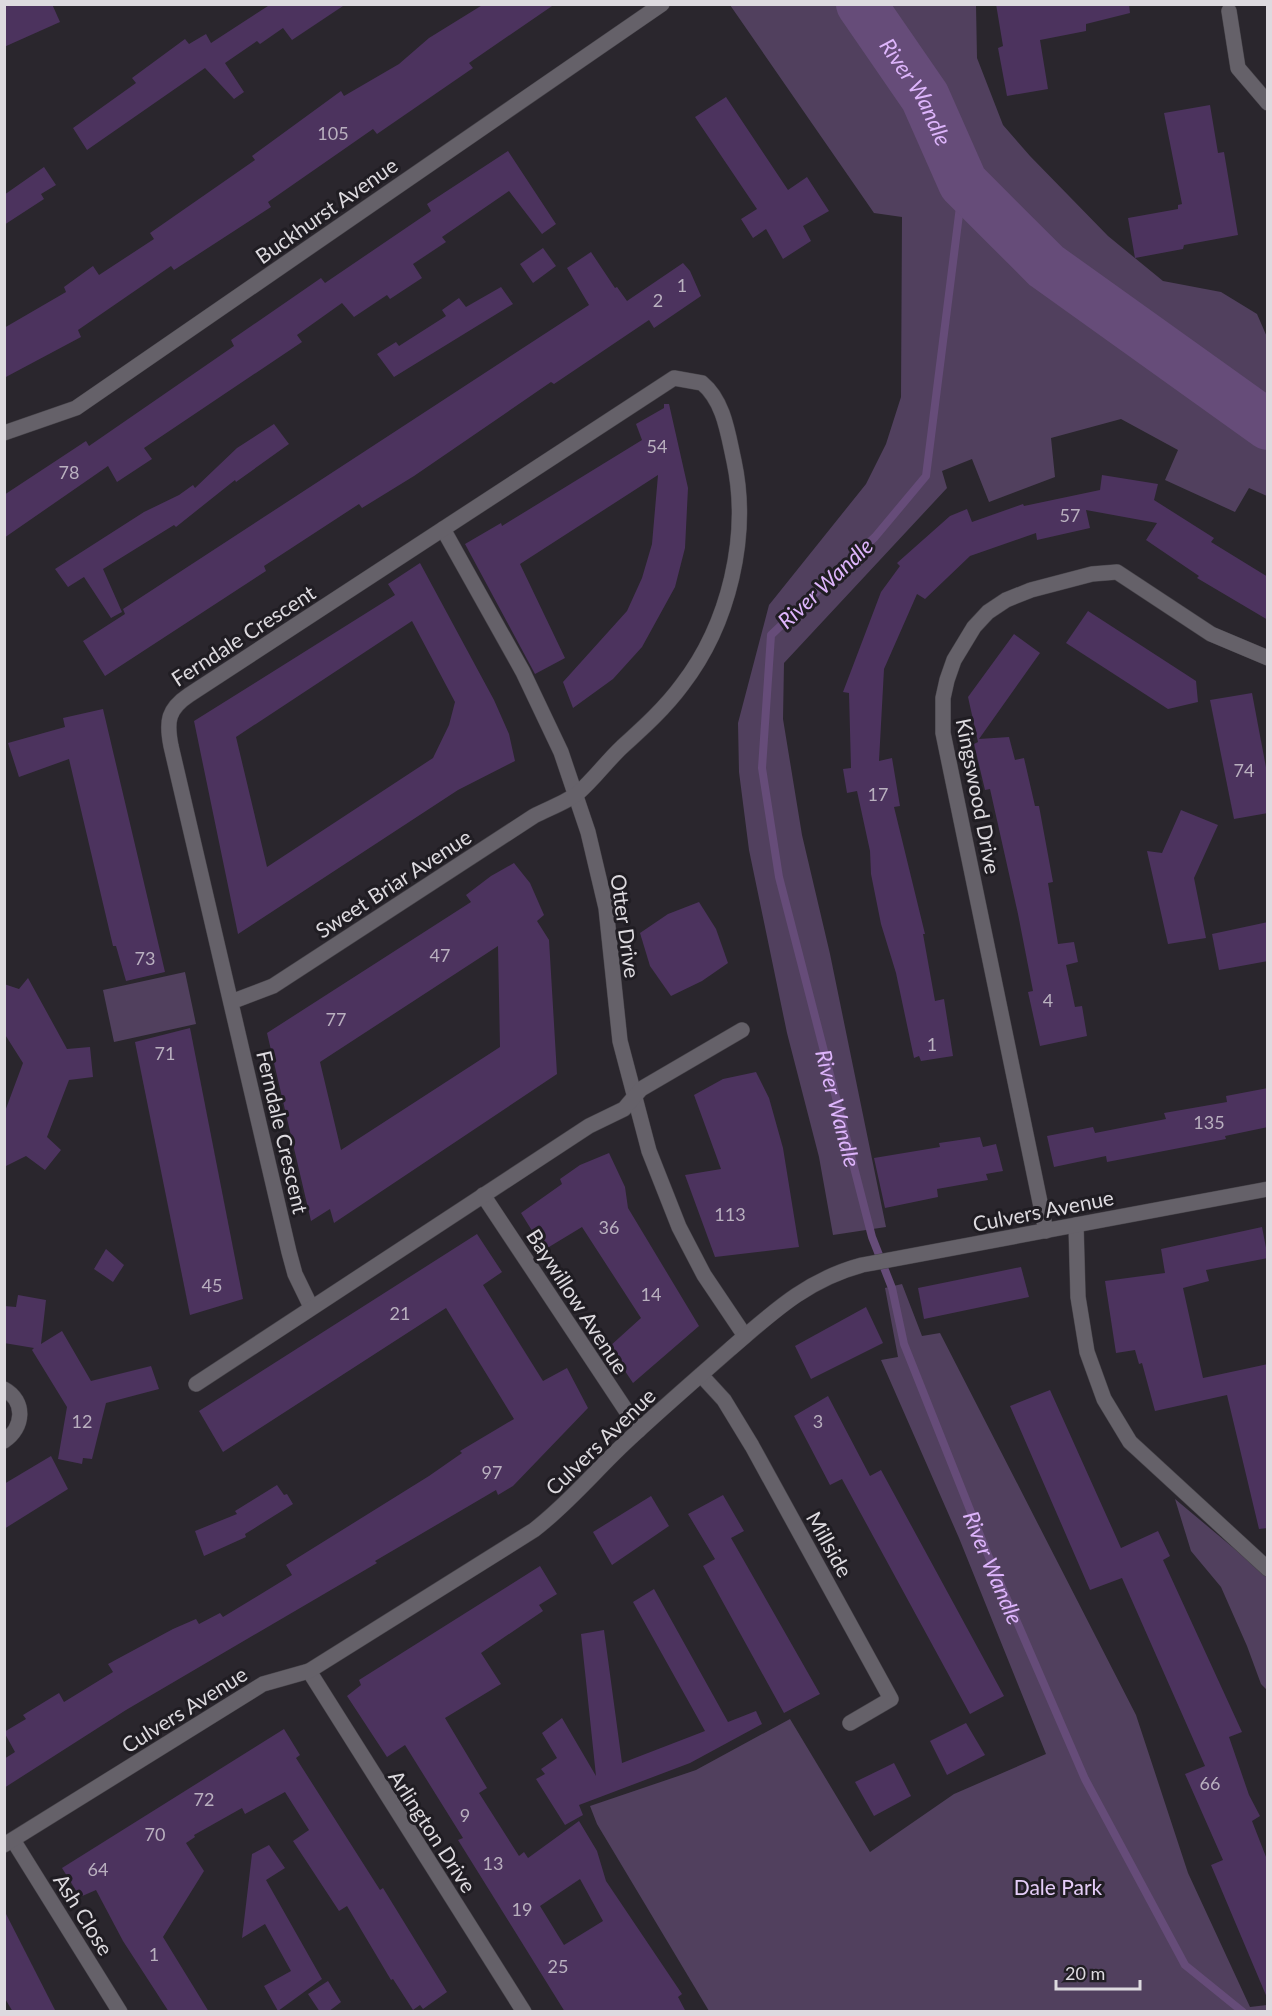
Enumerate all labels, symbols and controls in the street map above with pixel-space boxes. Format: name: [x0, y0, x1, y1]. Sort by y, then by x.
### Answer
water label: River Wandle: [875, 32, 958, 149]
house number: 105: [317, 122, 349, 144]
street label: Buckhurst Avenue: [250, 152, 402, 268]
house number: 1: [677, 274, 687, 296]
house number: 2: [653, 289, 663, 311]
house number: 54: [647, 435, 667, 457]
house number: 78: [59, 461, 79, 483]
house number: 57: [1060, 504, 1080, 526]
water label: River Wandle: [772, 532, 878, 634]
street label: Ferndale Crescent: [166, 579, 320, 691]
street label: Kingswood Drive: [952, 716, 1006, 876]
house number: 74: [1234, 759, 1254, 781]
house number: 17: [868, 783, 888, 805]
street label: Sweet Briar Avenue: [311, 823, 475, 943]
street label: Otter Drive: [606, 872, 646, 980]
house number: 47: [430, 944, 450, 966]
house number: 73: [135, 947, 155, 969]
house number: 4: [1043, 989, 1053, 1011]
house number: 77: [326, 1008, 346, 1030]
house number: 1: [927, 1033, 937, 1055]
house number: 71: [155, 1042, 175, 1064]
water label: River Wandle: [811, 1046, 867, 1170]
street label: Ferndale Crescent: [252, 1048, 314, 1216]
house number: 135: [1193, 1111, 1225, 1133]
street label: Culvers Avenue: [970, 1184, 1116, 1236]
house number: 113: [714, 1203, 746, 1225]
house number: 36: [599, 1216, 619, 1238]
street label: Baywillow Avenue: [522, 1224, 634, 1378]
house number: 45: [202, 1274, 222, 1296]
house number: 14: [641, 1283, 661, 1305]
house number: 21: [390, 1302, 410, 1324]
street label: Culvers Avenue: [540, 1382, 660, 1500]
house number: 12: [72, 1410, 92, 1432]
house number: 3: [813, 1410, 823, 1432]
house number: 97: [482, 1461, 502, 1483]
street label: Millside: [802, 1507, 858, 1581]
water label: River Wandle: [958, 1507, 1030, 1628]
street label: Culvers Avenue: [117, 1661, 251, 1757]
street label: Arlington Drive: [384, 1765, 482, 1897]
house number: 66: [1200, 1772, 1220, 1794]
house number: 72: [194, 1788, 214, 1810]
house number: 9: [460, 1804, 470, 1826]
house number: 70: [145, 1823, 165, 1845]
house number: 13: [483, 1852, 503, 1874]
house number: 64: [88, 1858, 108, 1880]
street label: Ash Close: [49, 1869, 119, 1959]
park label: Dale Park: [1014, 1874, 1103, 1899]
house number: 19: [512, 1898, 532, 1920]
house number: 1: [149, 1943, 159, 1965]
scale bar: [1056, 1953, 1140, 1991]
house number: 25: [548, 1955, 568, 1977]
text: 20 m: [1065, 1962, 1105, 1984]

